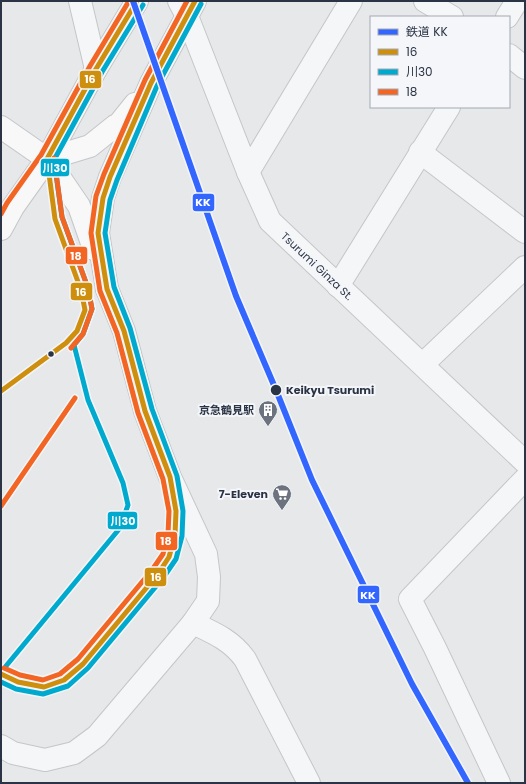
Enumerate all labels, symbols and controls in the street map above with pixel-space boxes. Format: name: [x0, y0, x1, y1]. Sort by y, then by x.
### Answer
legend: [370, 16, 510, 108]
text: 鉄道 KK: [406, 23, 448, 40]
text: 16: [406, 43, 417, 60]
text: 川30: [406, 63, 433, 80]
line badge: 16: [79, 70, 102, 89]
text: 16: [84, 71, 96, 87]
text: 18: [406, 83, 417, 100]
line badge: 川30: [40, 158, 70, 177]
text: 川30: [43, 160, 67, 176]
line badge: KK: [192, 193, 215, 212]
text: KK: [195, 194, 211, 210]
street label: Tsurumi Ginza St.: [277, 228, 357, 304]
line badge: 18: [65, 246, 88, 265]
text: 18: [70, 248, 82, 264]
line badge: 16: [70, 282, 93, 301]
text: 16: [75, 284, 87, 300]
unlabelled marker: [46, 349, 56, 359]
place label: Keikyu Tsurumi: [286, 382, 374, 398]
marker: Keikyu Tsurumi: [269, 383, 283, 397]
building icon: 京急鶴見駅: [257, 399, 279, 427]
place label: 京急鶴見駅: [199, 402, 254, 418]
supermarket icon: 7-Eleven: [271, 483, 293, 511]
place label: 7-Eleven: [219, 486, 268, 502]
line badge: 川30: [107, 511, 138, 530]
text: 川30: [111, 513, 135, 529]
line badge: 18: [155, 531, 178, 551]
text: 18: [160, 533, 172, 549]
line badge: 16: [144, 567, 167, 587]
text: 16: [150, 569, 162, 585]
line badge: KK: [357, 585, 380, 604]
text: KK: [360, 587, 376, 603]

